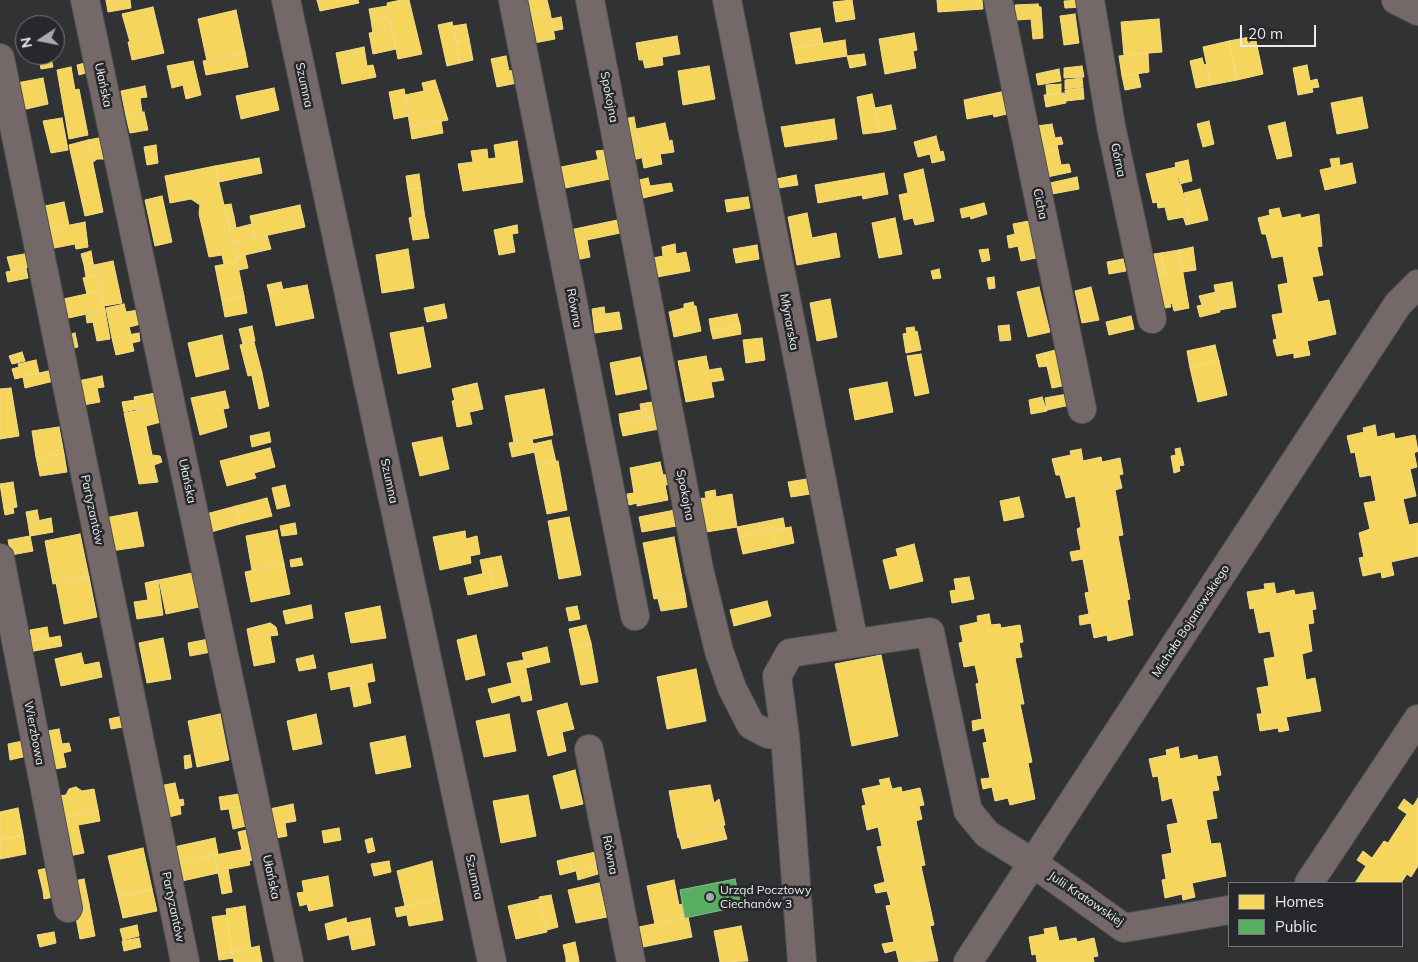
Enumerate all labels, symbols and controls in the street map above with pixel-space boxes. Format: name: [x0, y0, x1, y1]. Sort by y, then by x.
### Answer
north arrow: [15, 15, 65, 65]
scale bar: [1243, 15, 1319, 47]
text: 20 m: [1248, 24, 1283, 43]
text: N: [16, 36, 36, 50]
street label: Ułańska: [91, 61, 115, 109]
street label: Szumna: [292, 61, 316, 109]
street label: Spokojna: [597, 70, 621, 124]
street label: Górna: [1107, 142, 1129, 178]
street label: Cicha: [1030, 187, 1050, 221]
street label: Równa: [563, 287, 585, 329]
street label: Młynarska: [776, 292, 802, 352]
street label: Ułańska: [175, 457, 199, 505]
street label: Szumna: [377, 457, 401, 505]
street label: Spokojna: [673, 468, 697, 522]
street label: Partyzantów: [78, 473, 106, 547]
street label: Michała Bojanowskiego: [1149, 562, 1233, 680]
street label: Wierzbowa: [21, 700, 47, 766]
street label: Równa: [599, 834, 621, 876]
street label: Ułańska: [259, 853, 283, 901]
street label: Szumna: [462, 853, 486, 901]
street label: Julii Kratowskiej: [1046, 869, 1126, 929]
street label: Partyzantów: [159, 870, 187, 944]
legend: [1228, 882, 1403, 947]
place label: Urząd Pocztowy Ciechanów 3: [720, 883, 811, 911]
marker: Urząd Pocztowy Ciechanów 3: [704, 891, 716, 903]
text: Homes: [1275, 892, 1324, 911]
text: Public: [1275, 917, 1317, 936]

